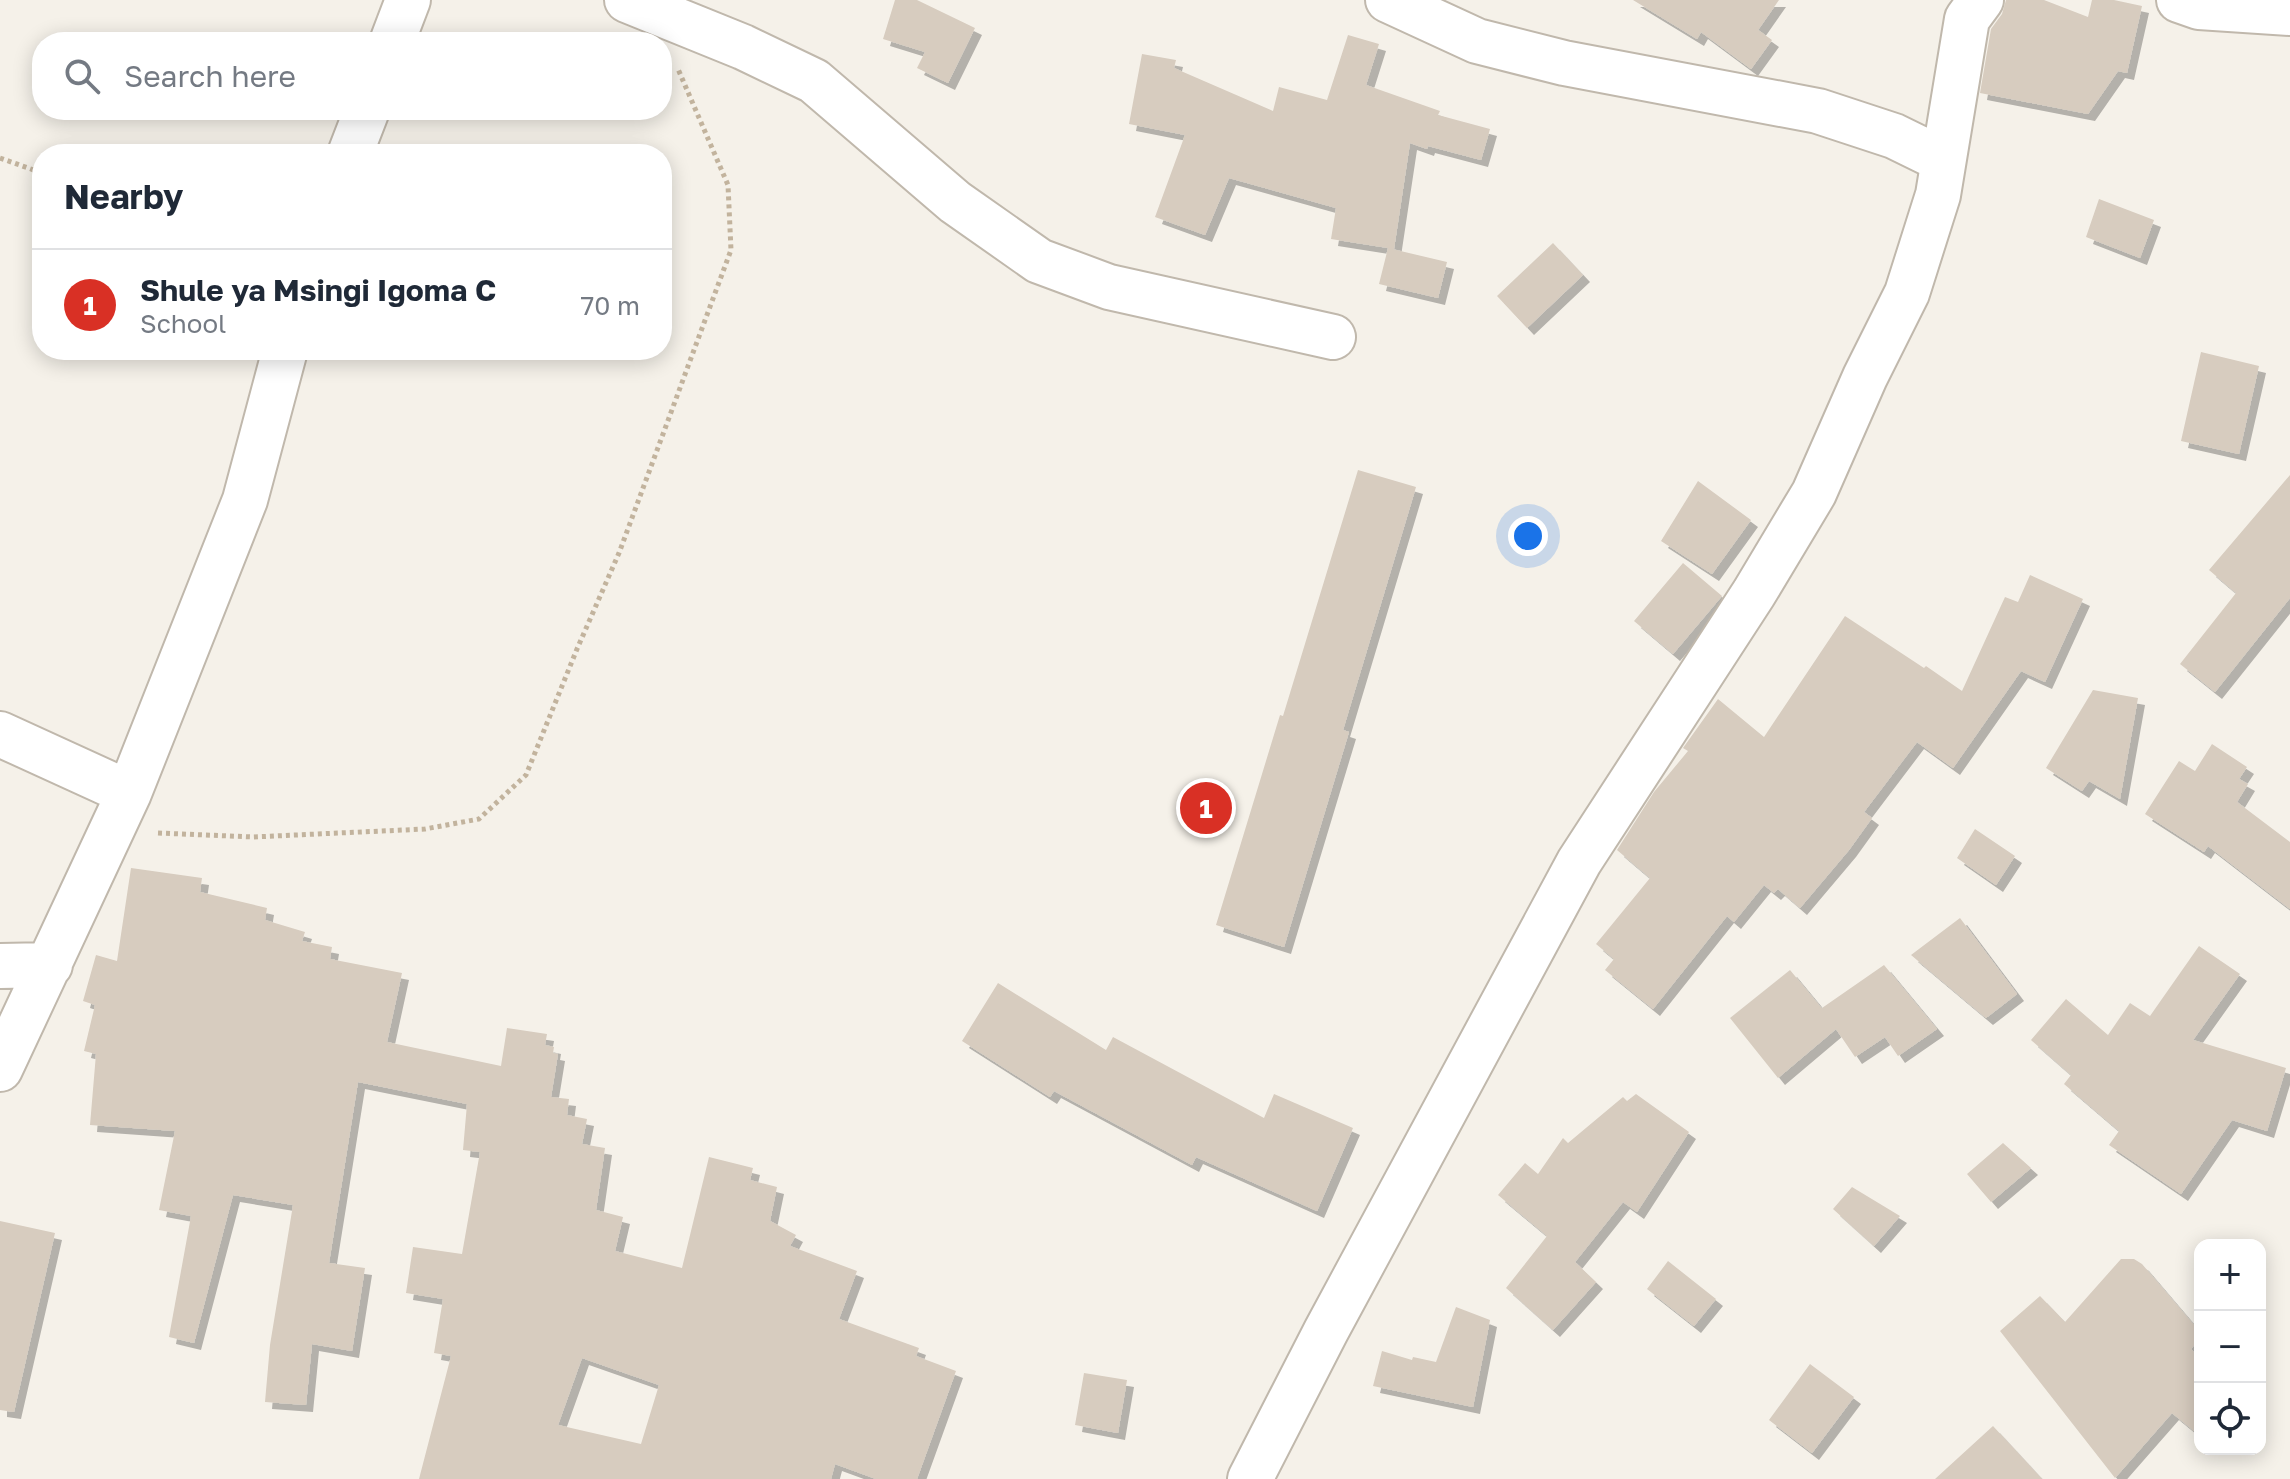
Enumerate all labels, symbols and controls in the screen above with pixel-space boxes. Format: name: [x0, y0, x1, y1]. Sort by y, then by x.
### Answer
search box: [32, 32, 672, 120]
icon: search: [60, 54, 104, 98]
text: Search here: [124, 58, 296, 94]
text: Nearby: [64, 176, 184, 216]
text: Shule ya Msingi Igoma C: [140, 272, 496, 308]
text: 1: [83, 290, 97, 321]
text: 70 m: [581, 290, 640, 321]
text: School: [140, 308, 226, 339]
your location: [1508, 516, 1548, 556]
pin: 1: [1180, 778, 1232, 838]
map controls: [2194, 1239, 2266, 1455]
button: +: [2194, 1239, 2266, 1311]
button: −: [2194, 1311, 2266, 1383]
button: locate: [2194, 1383, 2266, 1455]

